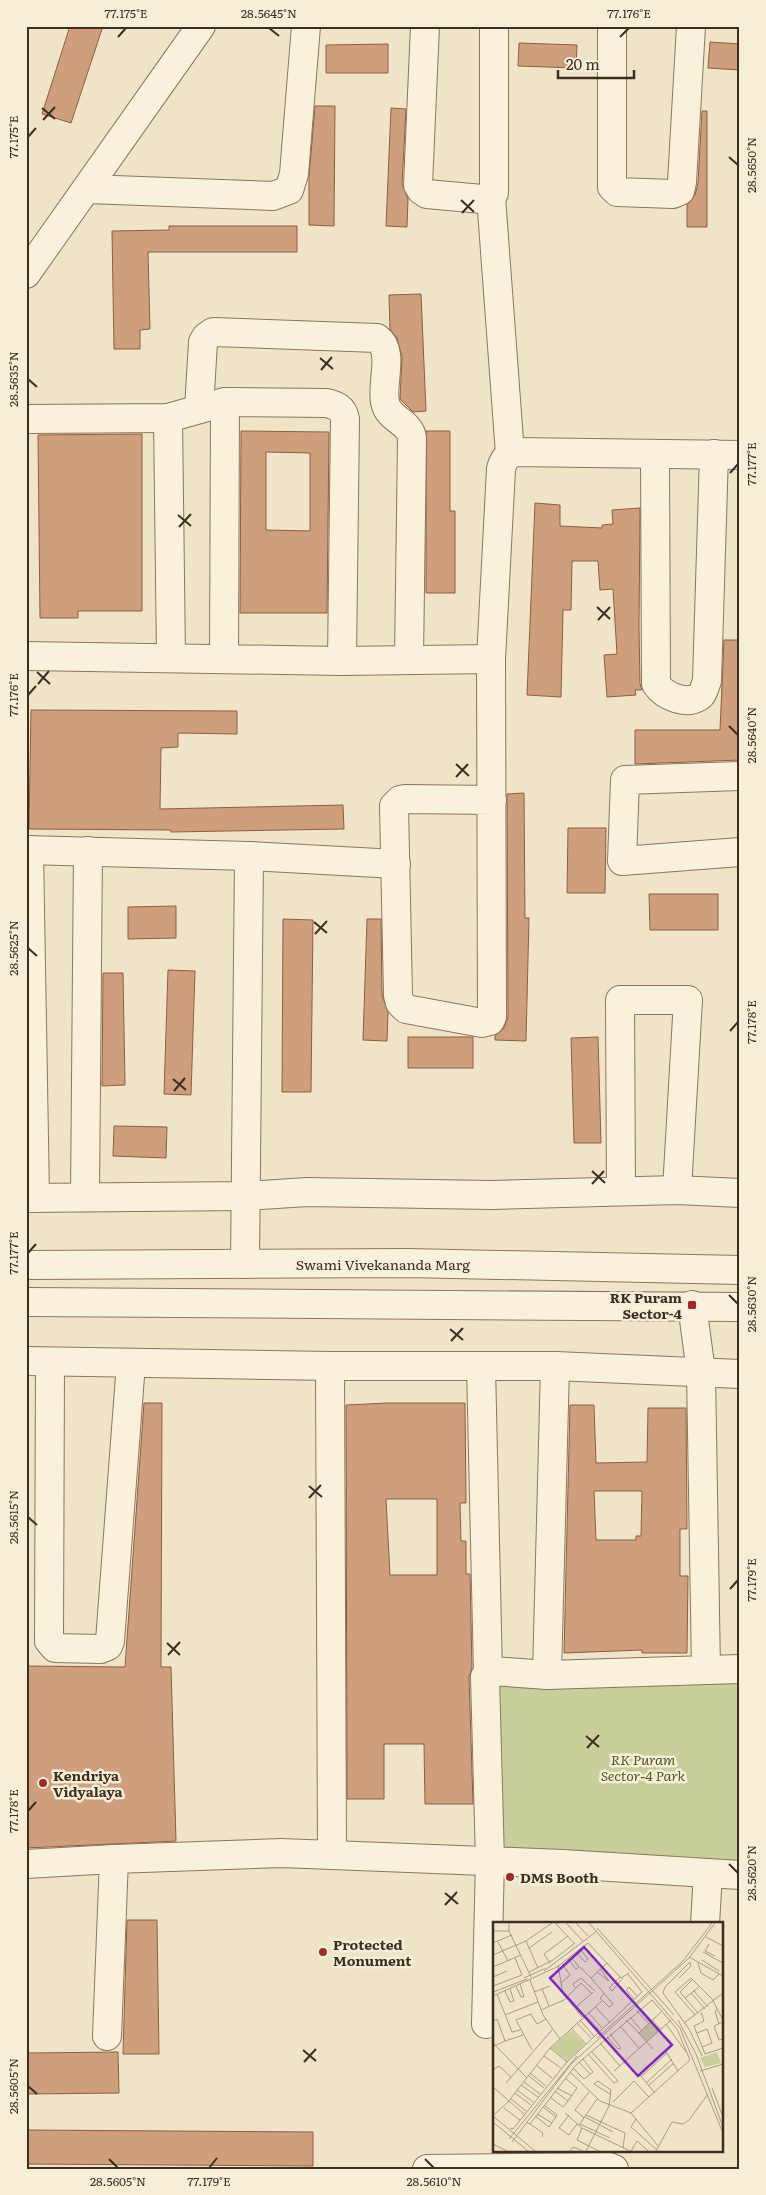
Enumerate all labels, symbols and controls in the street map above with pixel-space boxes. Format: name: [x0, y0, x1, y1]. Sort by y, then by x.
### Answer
text: 77.175°E: [105, 4, 148, 22]
text: 28.5645°N: [241, 4, 297, 22]
text: 77.176°E: [607, 4, 651, 22]
scale bar: [558, 48, 635, 80]
text: 20 m: [566, 52, 600, 75]
text: 77.175°E: [4, 115, 22, 158]
text: 28.5650°N: [742, 137, 760, 193]
text: 28.5635°N: [4, 351, 22, 407]
text: 77.177°E: [742, 442, 760, 486]
text: 77.176°E: [4, 673, 22, 717]
text: 28.5640°N: [742, 707, 760, 763]
text: 28.5625°N: [4, 920, 22, 976]
text: 77.178°E: [742, 1000, 760, 1044]
text: 77.177°E: [4, 1231, 22, 1275]
street label: Swami Vivekananda Marg: [296, 1254, 470, 1274]
text: 28.5630°N: [742, 1276, 760, 1332]
place label: RK Puram Sector-4: [610, 1287, 683, 1323]
marker: RK Puram Sector-4: [686, 1299, 698, 1311]
text: 28.5615°N: [4, 1490, 22, 1544]
text: 77.179°E: [742, 1558, 760, 1602]
park label: RK Puram Sector-4 Park: [601, 1749, 686, 1785]
place label: Kendriya Vidyalaya: [53, 1765, 124, 1801]
marker: Kendriya Vidyalaya: [37, 1777, 49, 1789]
text: 77.178°E: [4, 1789, 22, 1833]
text: 28.5620°N: [742, 1845, 760, 1901]
place label: DMS Booth: [520, 1867, 599, 1887]
marker: DMS Booth: [504, 1871, 516, 1883]
inset map: [493, 1922, 724, 2152]
place label: Protected Monument: [333, 1934, 412, 1970]
marker: Protected Monument: [317, 1946, 329, 1958]
text: 28.5605°N: [4, 2058, 22, 2114]
text: 28.5605°N: [90, 2172, 146, 2190]
text: 77.179°E: [187, 2172, 231, 2190]
text: 28.5610°N: [406, 2172, 462, 2190]

